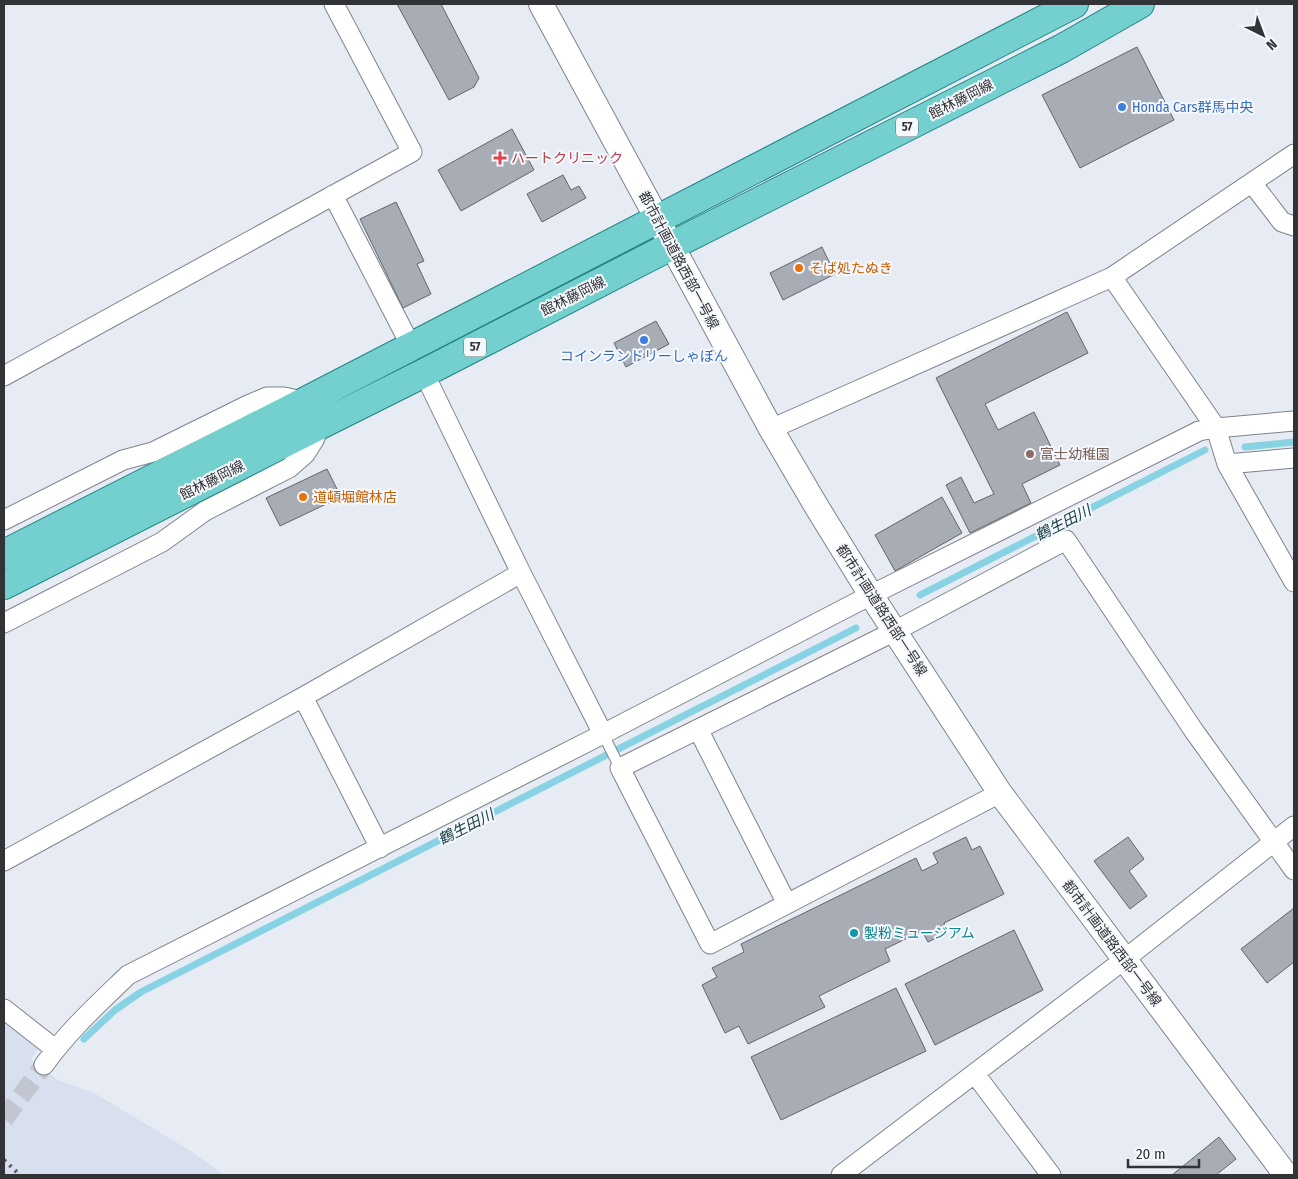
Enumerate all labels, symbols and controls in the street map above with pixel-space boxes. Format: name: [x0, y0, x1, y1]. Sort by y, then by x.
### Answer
north arrow: [1238, 10, 1288, 60]
text: N: [1263, 35, 1280, 53]
street label: 館林藤岡線: [926, 76, 996, 123]
place label: Honda Cars群馬中央: [1132, 99, 1253, 116]
marker: Honda Cars群馬中央: [1116, 101, 1128, 113]
road number: 57: [896, 118, 918, 136]
place label: ハートクリニック: [511, 150, 623, 167]
marker: ハートクリニック: [493, 151, 507, 165]
street label: 都市計画道路西部一号線: [635, 188, 722, 332]
place label: そば処たぬき: [809, 260, 893, 277]
marker: そば処たぬき: [793, 262, 805, 274]
street label: 館林藤岡線: [538, 273, 608, 320]
marker: コインランドリーしゃぼん: [638, 334, 650, 346]
road number: 57: [464, 338, 486, 357]
place label: コインランドリーしゃぼん: [560, 348, 728, 365]
place label: 富士幼稚園: [1040, 446, 1110, 463]
marker: 富士幼稚園: [1024, 448, 1036, 460]
street label: 館林藤岡線: [177, 457, 247, 504]
place label: 道頓堀館林店: [313, 489, 397, 506]
marker: 道頓堀館林店: [297, 491, 309, 503]
water label: 鶴生田川: [1032, 500, 1096, 545]
street label: 都市計画道路西部一号線: [833, 541, 931, 679]
water label: 鶴生田川: [435, 804, 499, 849]
street label: 都市計画道路西部一号線: [1058, 877, 1165, 1010]
place label: 製粉ミュージアム: [864, 925, 975, 942]
marker: 製粉ミュージアム: [848, 927, 860, 939]
scale bar: [1128, 1136, 1199, 1168]
text: 20 m: [1136, 1145, 1166, 1163]

